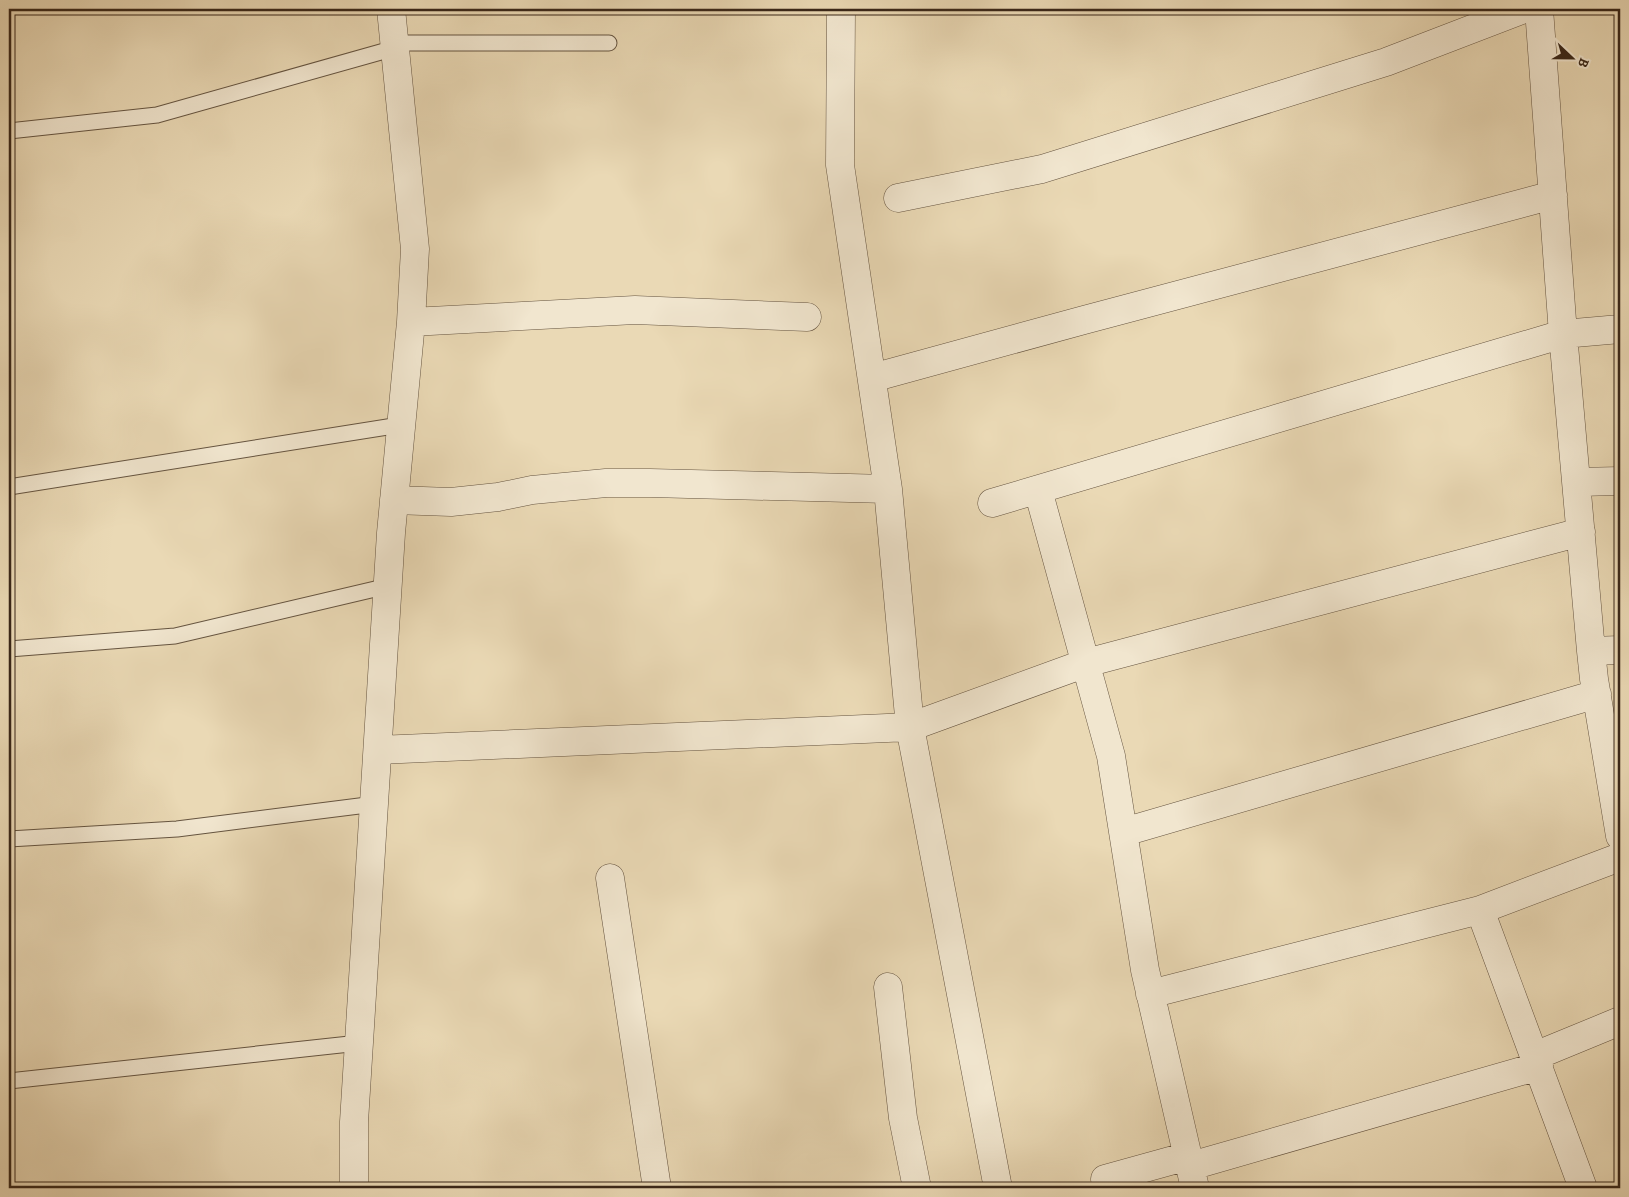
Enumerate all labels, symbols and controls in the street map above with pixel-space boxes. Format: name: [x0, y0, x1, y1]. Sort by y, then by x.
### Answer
north arrow: [1546, 32, 1596, 82]
text: B: [1573, 55, 1594, 71]

